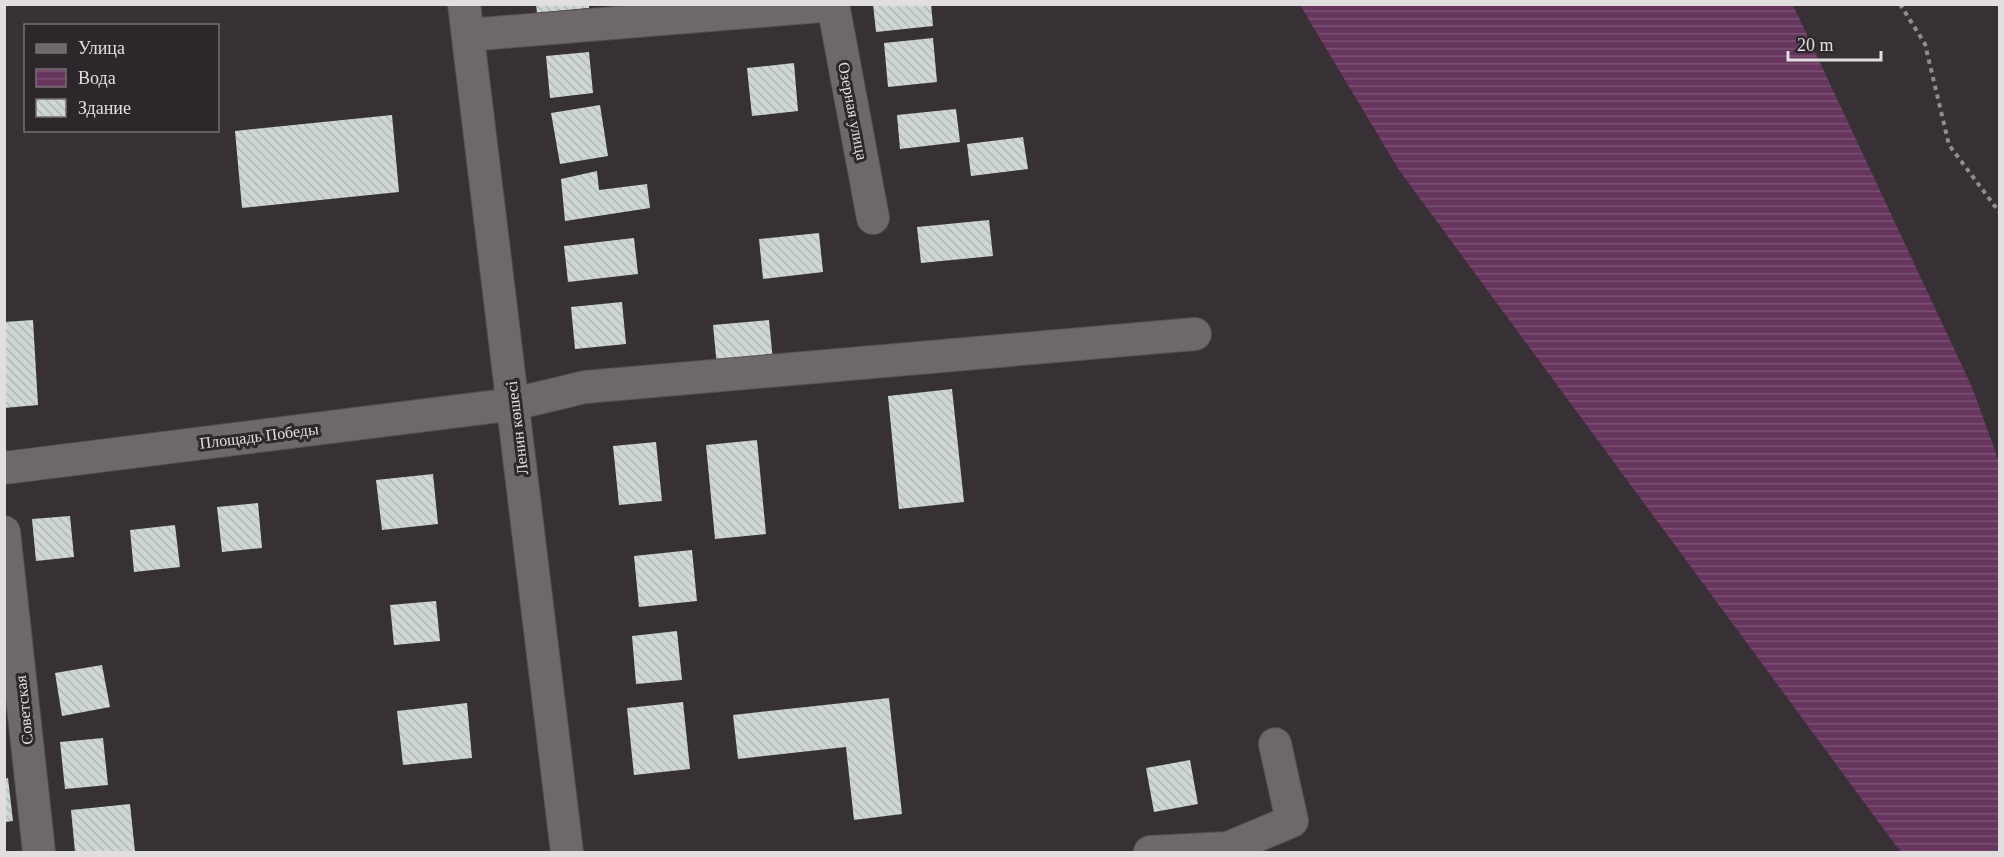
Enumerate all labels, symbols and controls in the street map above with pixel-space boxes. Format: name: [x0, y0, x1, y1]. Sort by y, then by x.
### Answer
legend: [24, 24, 219, 132]
scale bar: [1788, 24, 1881, 62]
text: 20 m: [1797, 35, 1834, 55]
text: Улица: [78, 38, 125, 58]
street label: Озерная улица: [834, 61, 871, 162]
text: Вода: [78, 68, 116, 88]
text: Здание: [78, 98, 131, 118]
street label: Ленин көшесі: [503, 379, 531, 476]
street label: Площадь Победы: [199, 420, 320, 453]
street label: Советская: [12, 674, 36, 745]

